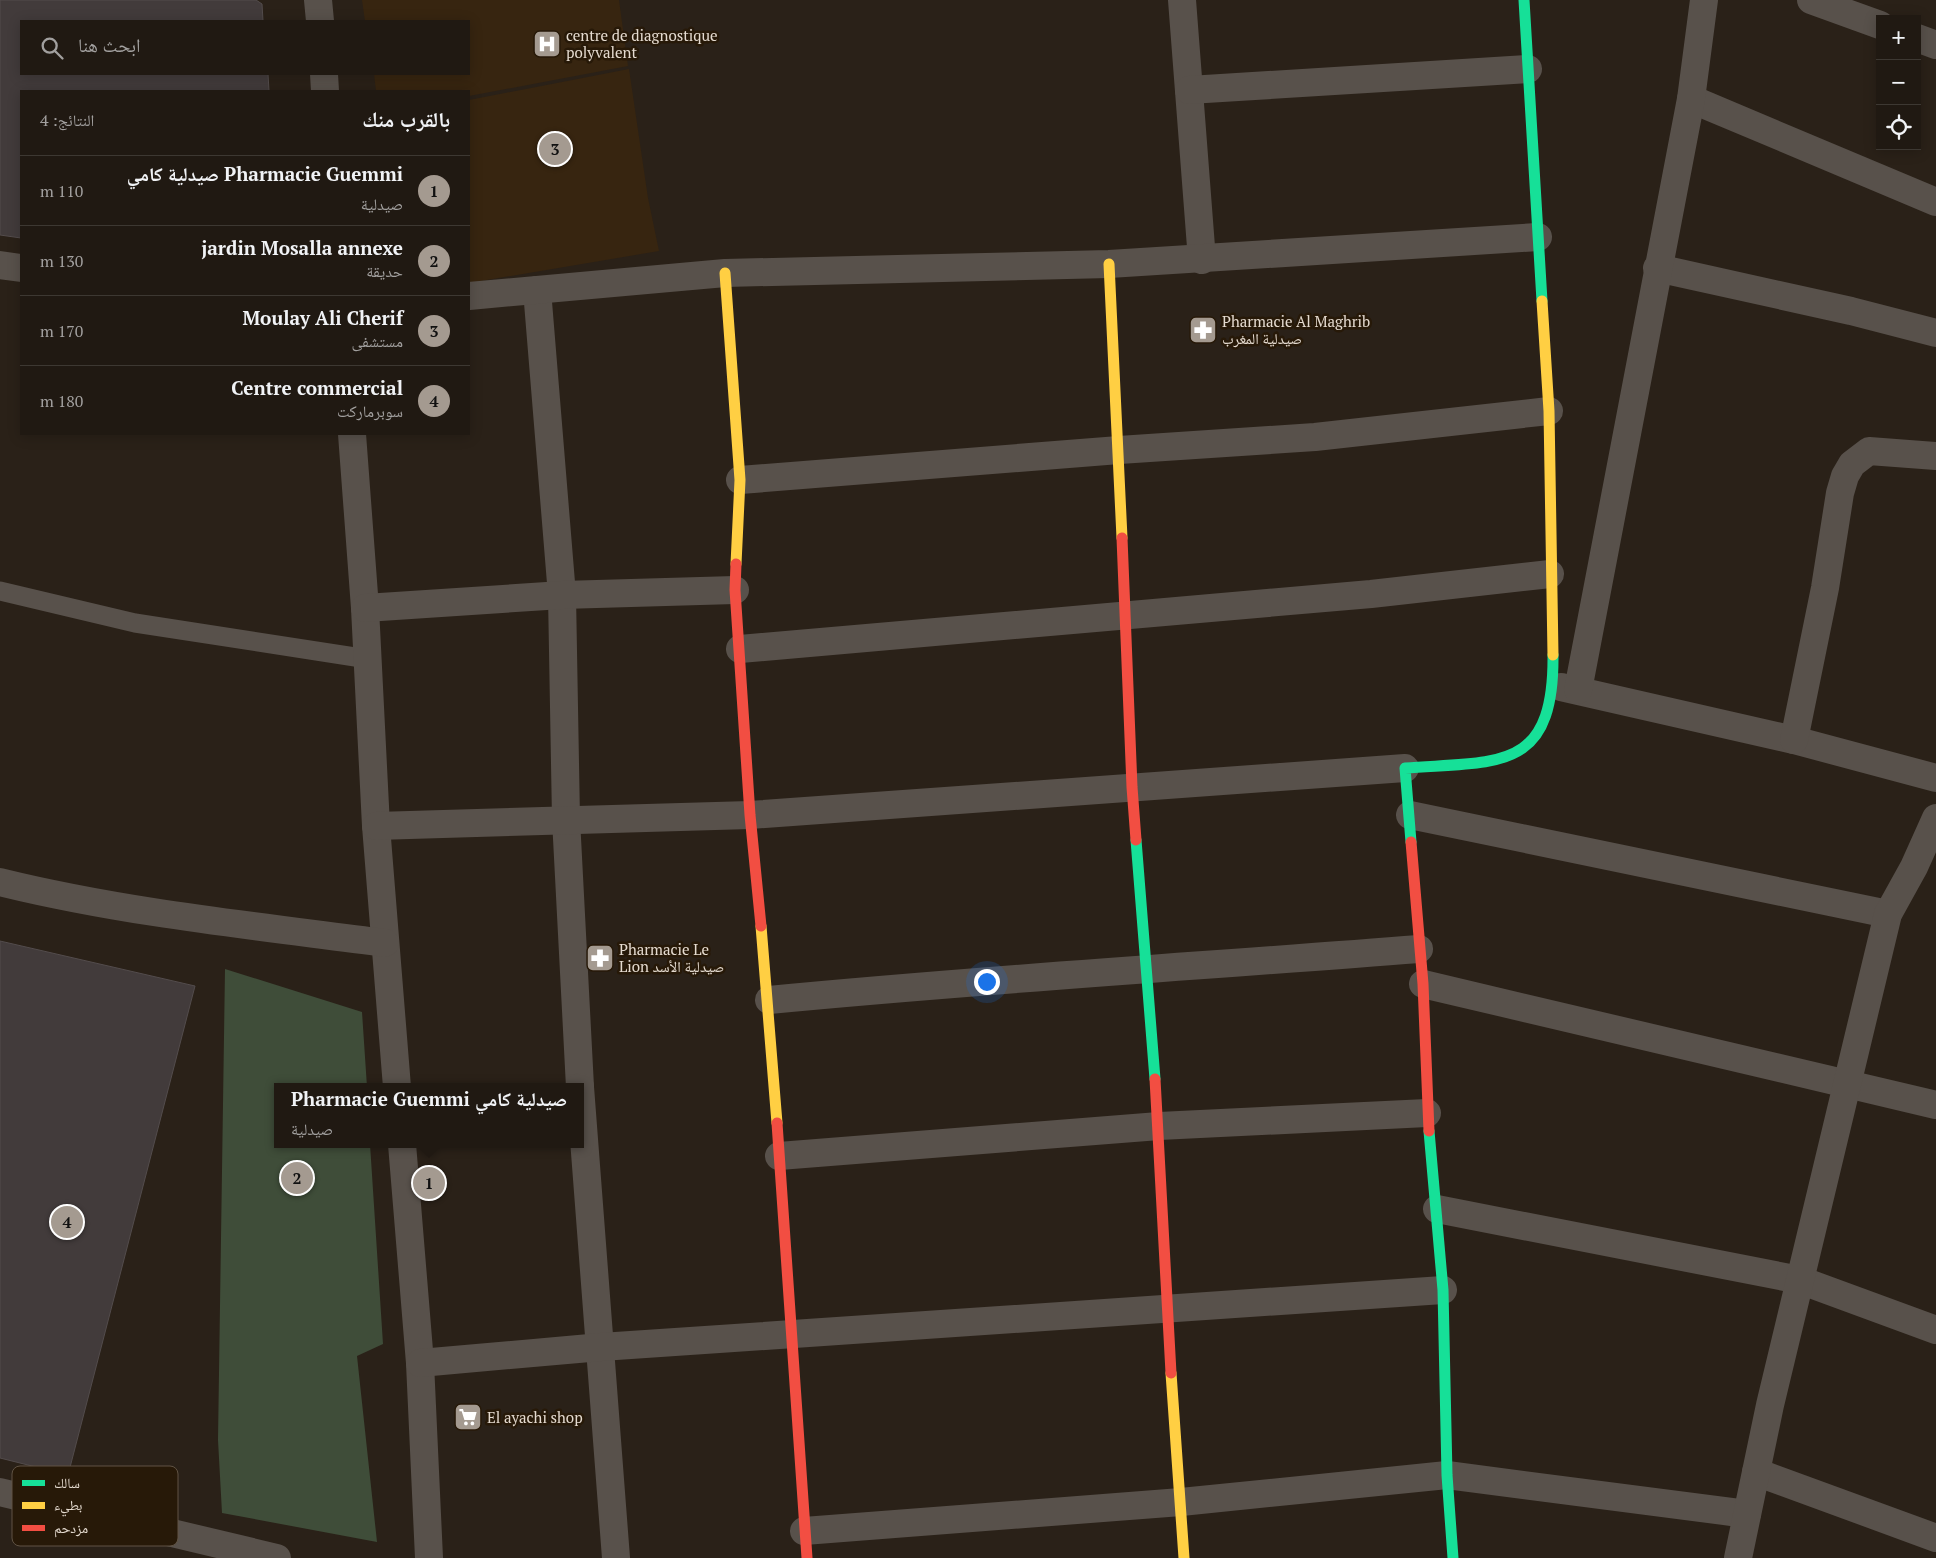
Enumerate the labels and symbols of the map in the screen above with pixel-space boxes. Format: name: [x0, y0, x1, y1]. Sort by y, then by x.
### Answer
place label: centre de diagnostique polyvalent: [566, 25, 718, 62]
hospital icon: centre de diagnostique polyvalent: [532, 29, 562, 59]
pin: 3: [539, 130, 571, 168]
place label: Pharmacie Al Maghrib صيدلية المغرب: [1222, 311, 1370, 348]
pharmacy icon: Pharmacie Al Maghrib صيدلية المغرب: [1188, 315, 1218, 345]
place label: Pharmacie Le Lion صيدلية الأسد: [619, 939, 724, 976]
pharmacy icon: Pharmacie Le Lion صيدلية الأسد: [585, 943, 615, 973]
your location: [974, 969, 1000, 995]
pin: 2: [281, 1159, 313, 1197]
pin: 1: [413, 1164, 445, 1202]
pin: 4: [51, 1203, 83, 1241]
supermarket icon: El ayachi shop: [453, 1402, 483, 1432]
place label: El ayachi shop: [487, 1407, 583, 1427]
legend: [12, 1466, 178, 1546]
text: سالك: [54, 1473, 80, 1492]
text: بطيء: [54, 1495, 83, 1517]
text: مزدحم: [54, 1518, 88, 1538]

